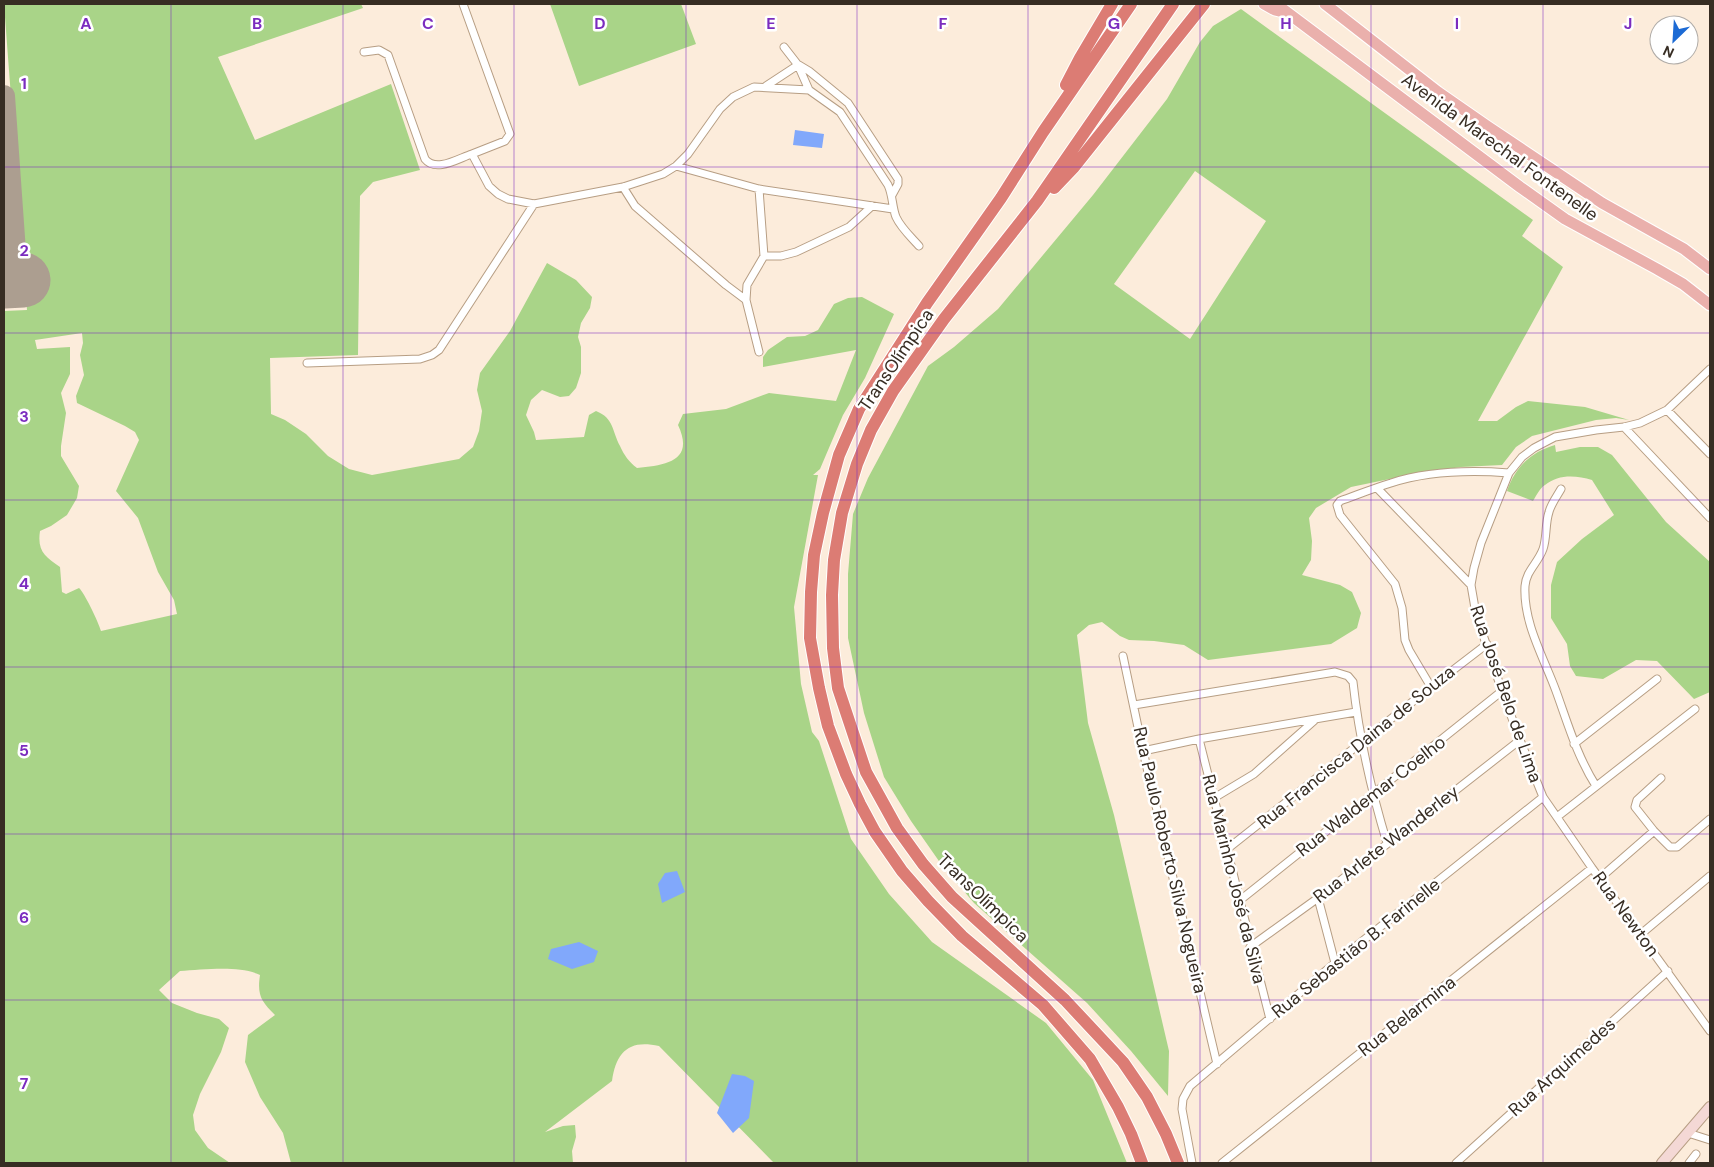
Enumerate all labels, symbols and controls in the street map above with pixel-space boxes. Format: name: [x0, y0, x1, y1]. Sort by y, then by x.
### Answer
text: A: [80, 13, 92, 34]
text: B: [252, 13, 262, 34]
text: C: [422, 13, 434, 34]
text: D: [594, 13, 606, 34]
text: E: [766, 13, 776, 34]
text: F: [939, 13, 948, 34]
text: G: [1108, 13, 1120, 34]
text: H: [1280, 13, 1292, 34]
text: I: [1455, 13, 1459, 34]
text: J: [1624, 13, 1632, 34]
north arrow: [1649, 15, 1699, 65]
text: N: [1660, 41, 1677, 62]
street label: Avenida Marechal Fontenelle: [1397, 67, 1603, 227]
text: 1: [21, 73, 27, 94]
text: 2: [19, 240, 29, 261]
street label: TransOlímpica: [853, 304, 939, 416]
text: 3: [19, 406, 29, 427]
text: 4: [19, 573, 29, 594]
street label: Rua José Belo de Lima: [1464, 602, 1548, 786]
street label: Rua Francisca Daina de Souza: [1252, 660, 1460, 834]
street label: Rua Paulo Roberto Silva Nogueira: [1128, 724, 1212, 996]
street label: Rua Waldemar Coelho: [1291, 730, 1451, 862]
text: 5: [19, 740, 29, 761]
street label: Rua Marinho José da Silva: [1196, 772, 1272, 986]
street label: Rua Arlete Wanderley: [1308, 780, 1464, 908]
street label: TransOlímpica: [932, 848, 1034, 948]
street label: Rua Newton: [1587, 867, 1665, 961]
street label: Rua Sebastião B. Farinelle: [1267, 872, 1445, 1024]
text: 6: [19, 907, 29, 928]
street label: Rua Belarmina: [1353, 970, 1461, 1062]
street label: Rua Arquimedes: [1503, 1012, 1621, 1122]
text: 7: [20, 1073, 29, 1094]

